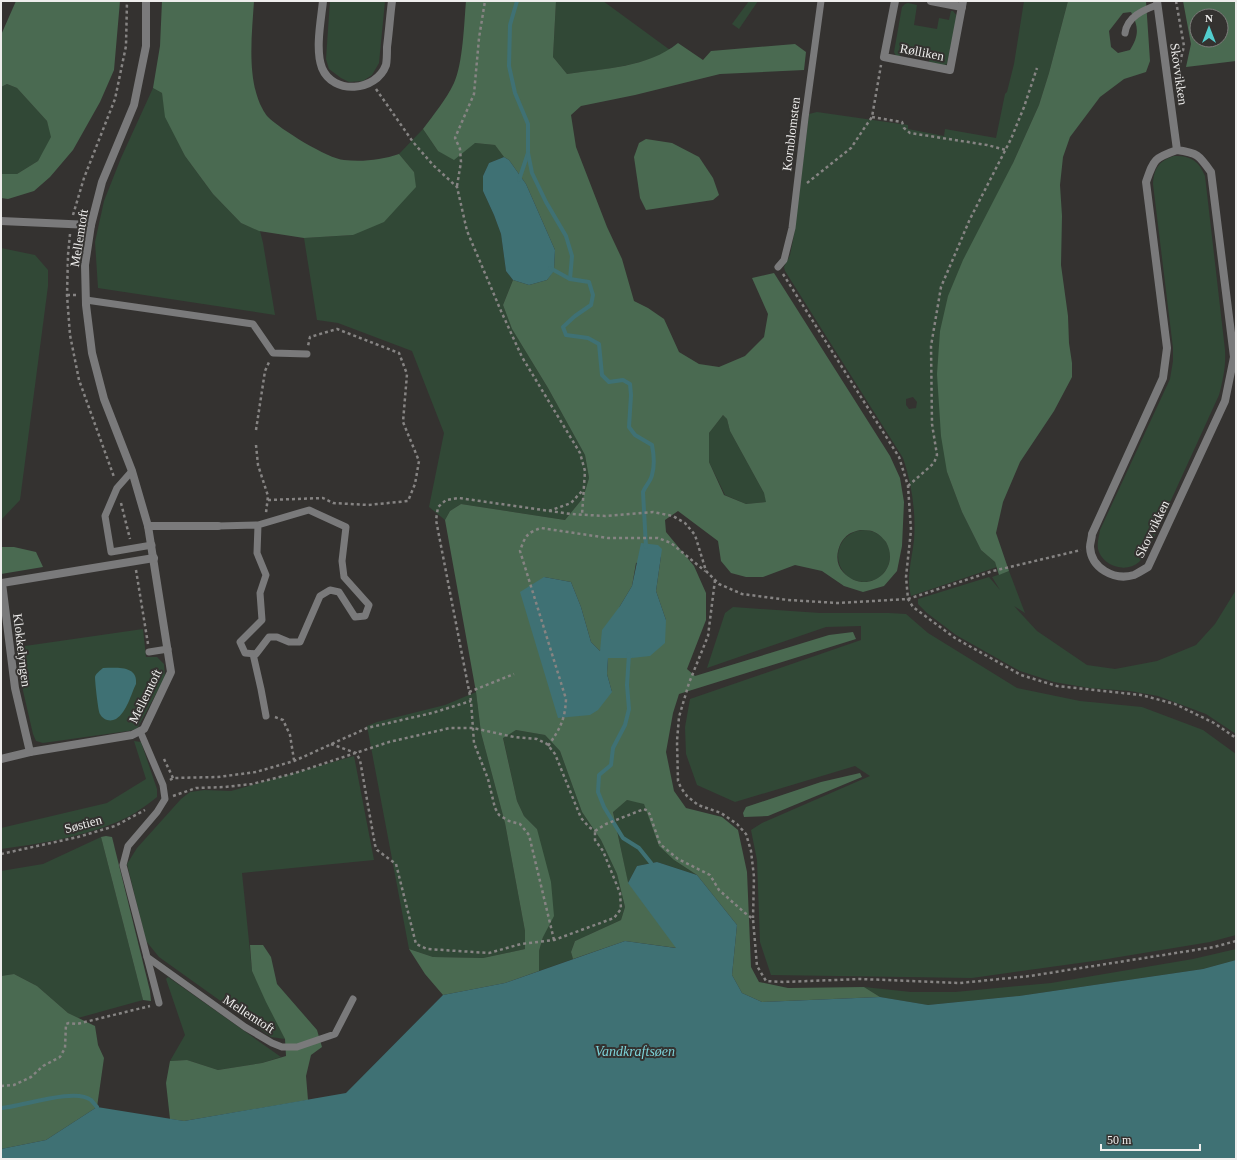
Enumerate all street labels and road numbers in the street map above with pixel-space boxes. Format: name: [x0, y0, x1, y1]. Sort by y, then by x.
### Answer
street label: Rølliken: [899, 40, 946, 64]
street label: Skovvikken: [1167, 42, 1191, 106]
street label: Kornblomsten: [779, 96, 803, 172]
street label: Mellemtoft: [67, 208, 91, 268]
street label: Skovvikken: [1132, 497, 1173, 560]
street label: Klokkelyngen: [10, 613, 34, 688]
street label: Mellemtoft: [125, 666, 165, 726]
street label: Søstien: [63, 812, 104, 836]
street label: Mellemtoft: [220, 992, 278, 1036]

